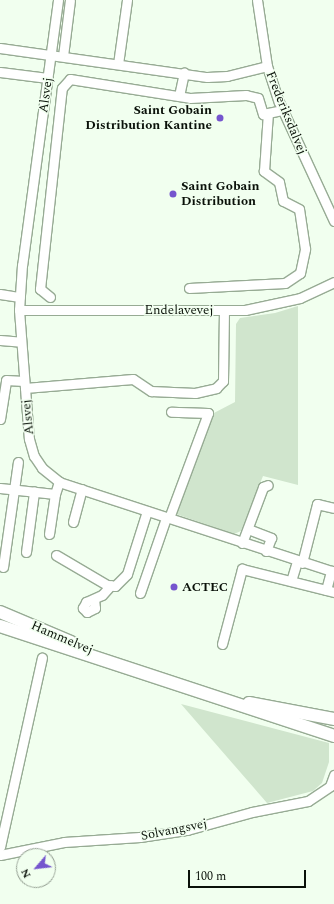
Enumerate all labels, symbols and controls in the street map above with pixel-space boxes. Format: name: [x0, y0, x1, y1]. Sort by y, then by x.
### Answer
street label: Frederiksdalvej: [262, 69, 310, 157]
street label: Alsvej: [36, 76, 56, 114]
place label: Saint Gobain Distribution Kantine: [85, 103, 212, 134]
marker: Saint Gobain Distribution Kantine: [215, 113, 225, 123]
place label: Saint Gobain Distribution: [181, 179, 260, 210]
marker: Saint Gobain Distribution: [168, 189, 178, 199]
street label: Endelavevej: [145, 302, 213, 318]
street label: Alsvej: [18, 398, 38, 436]
place label: ACTEC: [182, 579, 228, 595]
marker: ACTEC: [169, 582, 179, 592]
street label: Hammelvej: [29, 618, 95, 658]
street label: Solvangsvej: [139, 816, 209, 844]
north arrow: [16, 848, 56, 888]
scale bar: [190, 862, 308, 888]
text: N: [16, 865, 35, 881]
text: 100 m: [195, 867, 226, 886]

